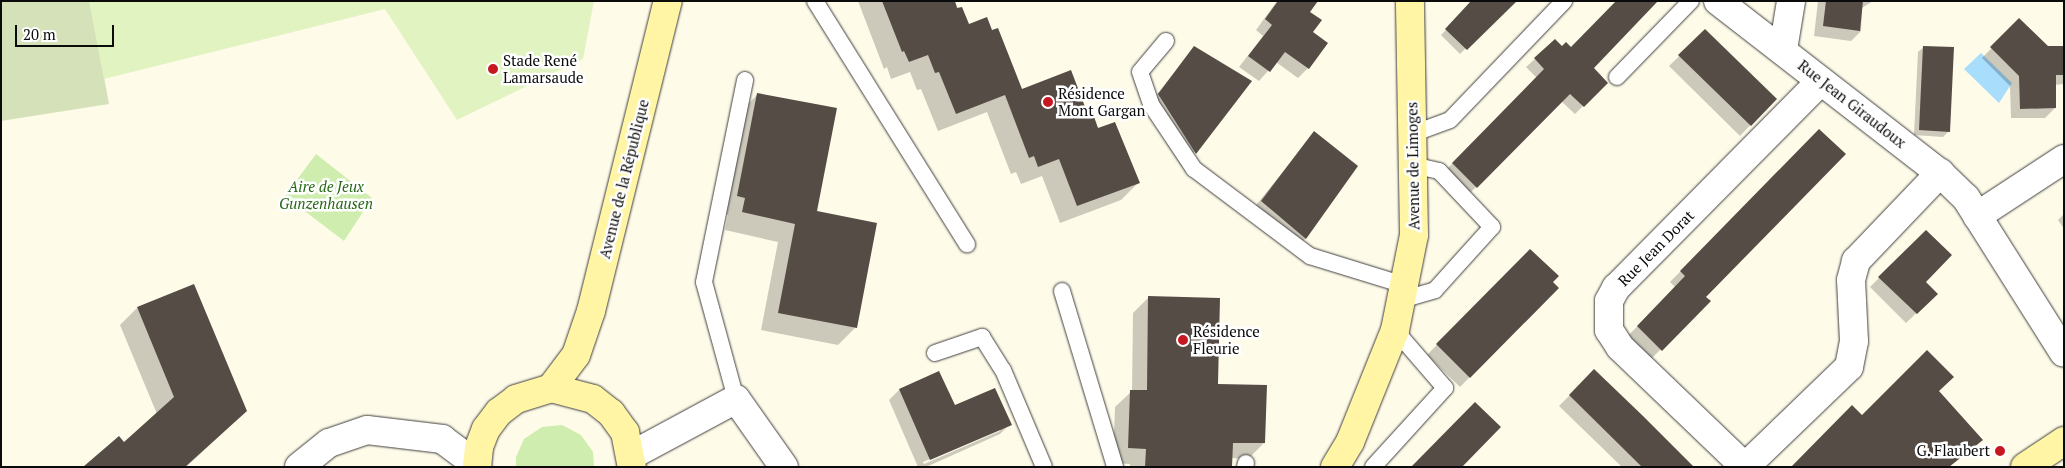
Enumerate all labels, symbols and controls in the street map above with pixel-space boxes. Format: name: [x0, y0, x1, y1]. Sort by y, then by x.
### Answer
scale bar: [18, 15, 116, 47]
text: 20 m: [23, 24, 56, 44]
place label: Stade René Lamarsaude: [503, 51, 584, 86]
street label: Rue Jean Giraudoux: [1794, 56, 1910, 152]
marker: Stade René Lamarsaude: [487, 63, 499, 75]
place label: Résidence Mont Gargan: [1058, 84, 1145, 119]
marker: Résidence Mont Gargan: [1042, 96, 1054, 108]
street label: Avenue de la République: [595, 98, 653, 260]
street label: Avenue de Limoges: [1403, 102, 1423, 230]
park label: Aire de Jeux Gunzenhausen: [279, 177, 373, 212]
street label: Rue Jean Dorat: [1614, 206, 1698, 290]
place label: Résidence Fleurie: [1193, 322, 1260, 357]
marker: Résidence Fleurie: [1177, 334, 1189, 346]
place label: G. Flaubert: [1916, 442, 1990, 460]
marker: G. Flaubert: [1994, 445, 2006, 457]

